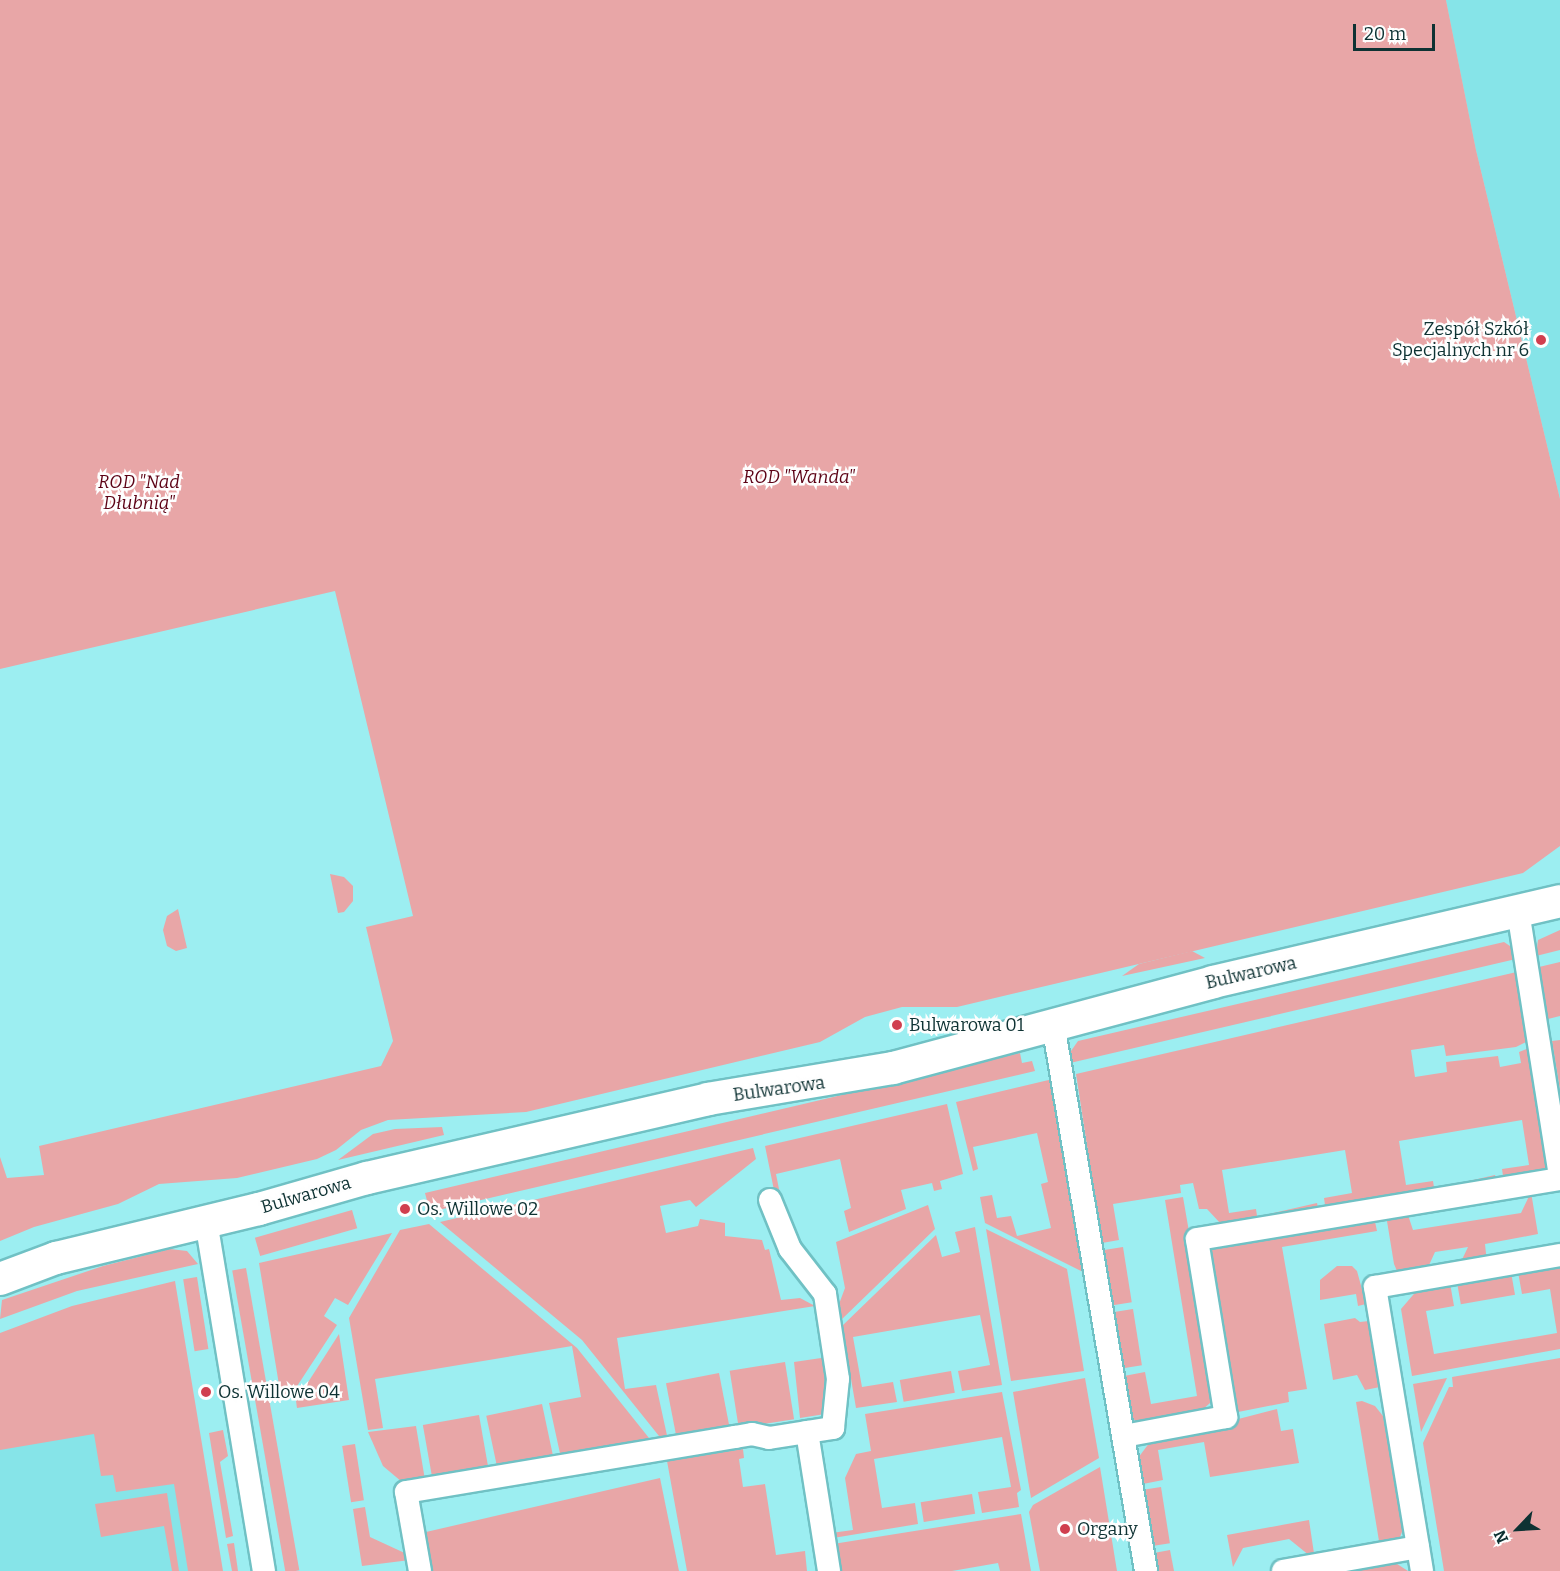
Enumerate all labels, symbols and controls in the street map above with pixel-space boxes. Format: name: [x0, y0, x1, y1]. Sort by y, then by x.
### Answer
scale bar: [1356, 12, 1438, 50]
text: 20 m: [1364, 23, 1406, 45]
place label: Zespół Szkół Specjalnych nr 6: [1392, 319, 1529, 362]
marker: Zespół Szkół Specjalnych nr 6: [1534, 333, 1548, 347]
park label: ROD "Wanda": [743, 466, 855, 488]
park label: ROD "Nad Dłubnią": [98, 472, 180, 514]
street label: Bulwarowa: [1203, 952, 1299, 994]
place label: Bulwarowa 01: [909, 1014, 1024, 1036]
marker: Bulwarowa 01: [890, 1018, 904, 1032]
street label: Bulwarowa: [732, 1072, 826, 1106]
street label: Bulwarowa: [258, 1172, 354, 1218]
place label: Os. Willowe 02: [417, 1198, 538, 1220]
marker: Os. Willowe 02: [398, 1202, 412, 1216]
place label: Os. Willowe 04: [218, 1381, 340, 1403]
marker: Os. Willowe 04: [199, 1385, 213, 1399]
north arrow: [1488, 1499, 1548, 1559]
place label: Organy: [1077, 1518, 1138, 1540]
marker: Organy: [1058, 1522, 1072, 1536]
text: N: [1490, 1527, 1512, 1546]

